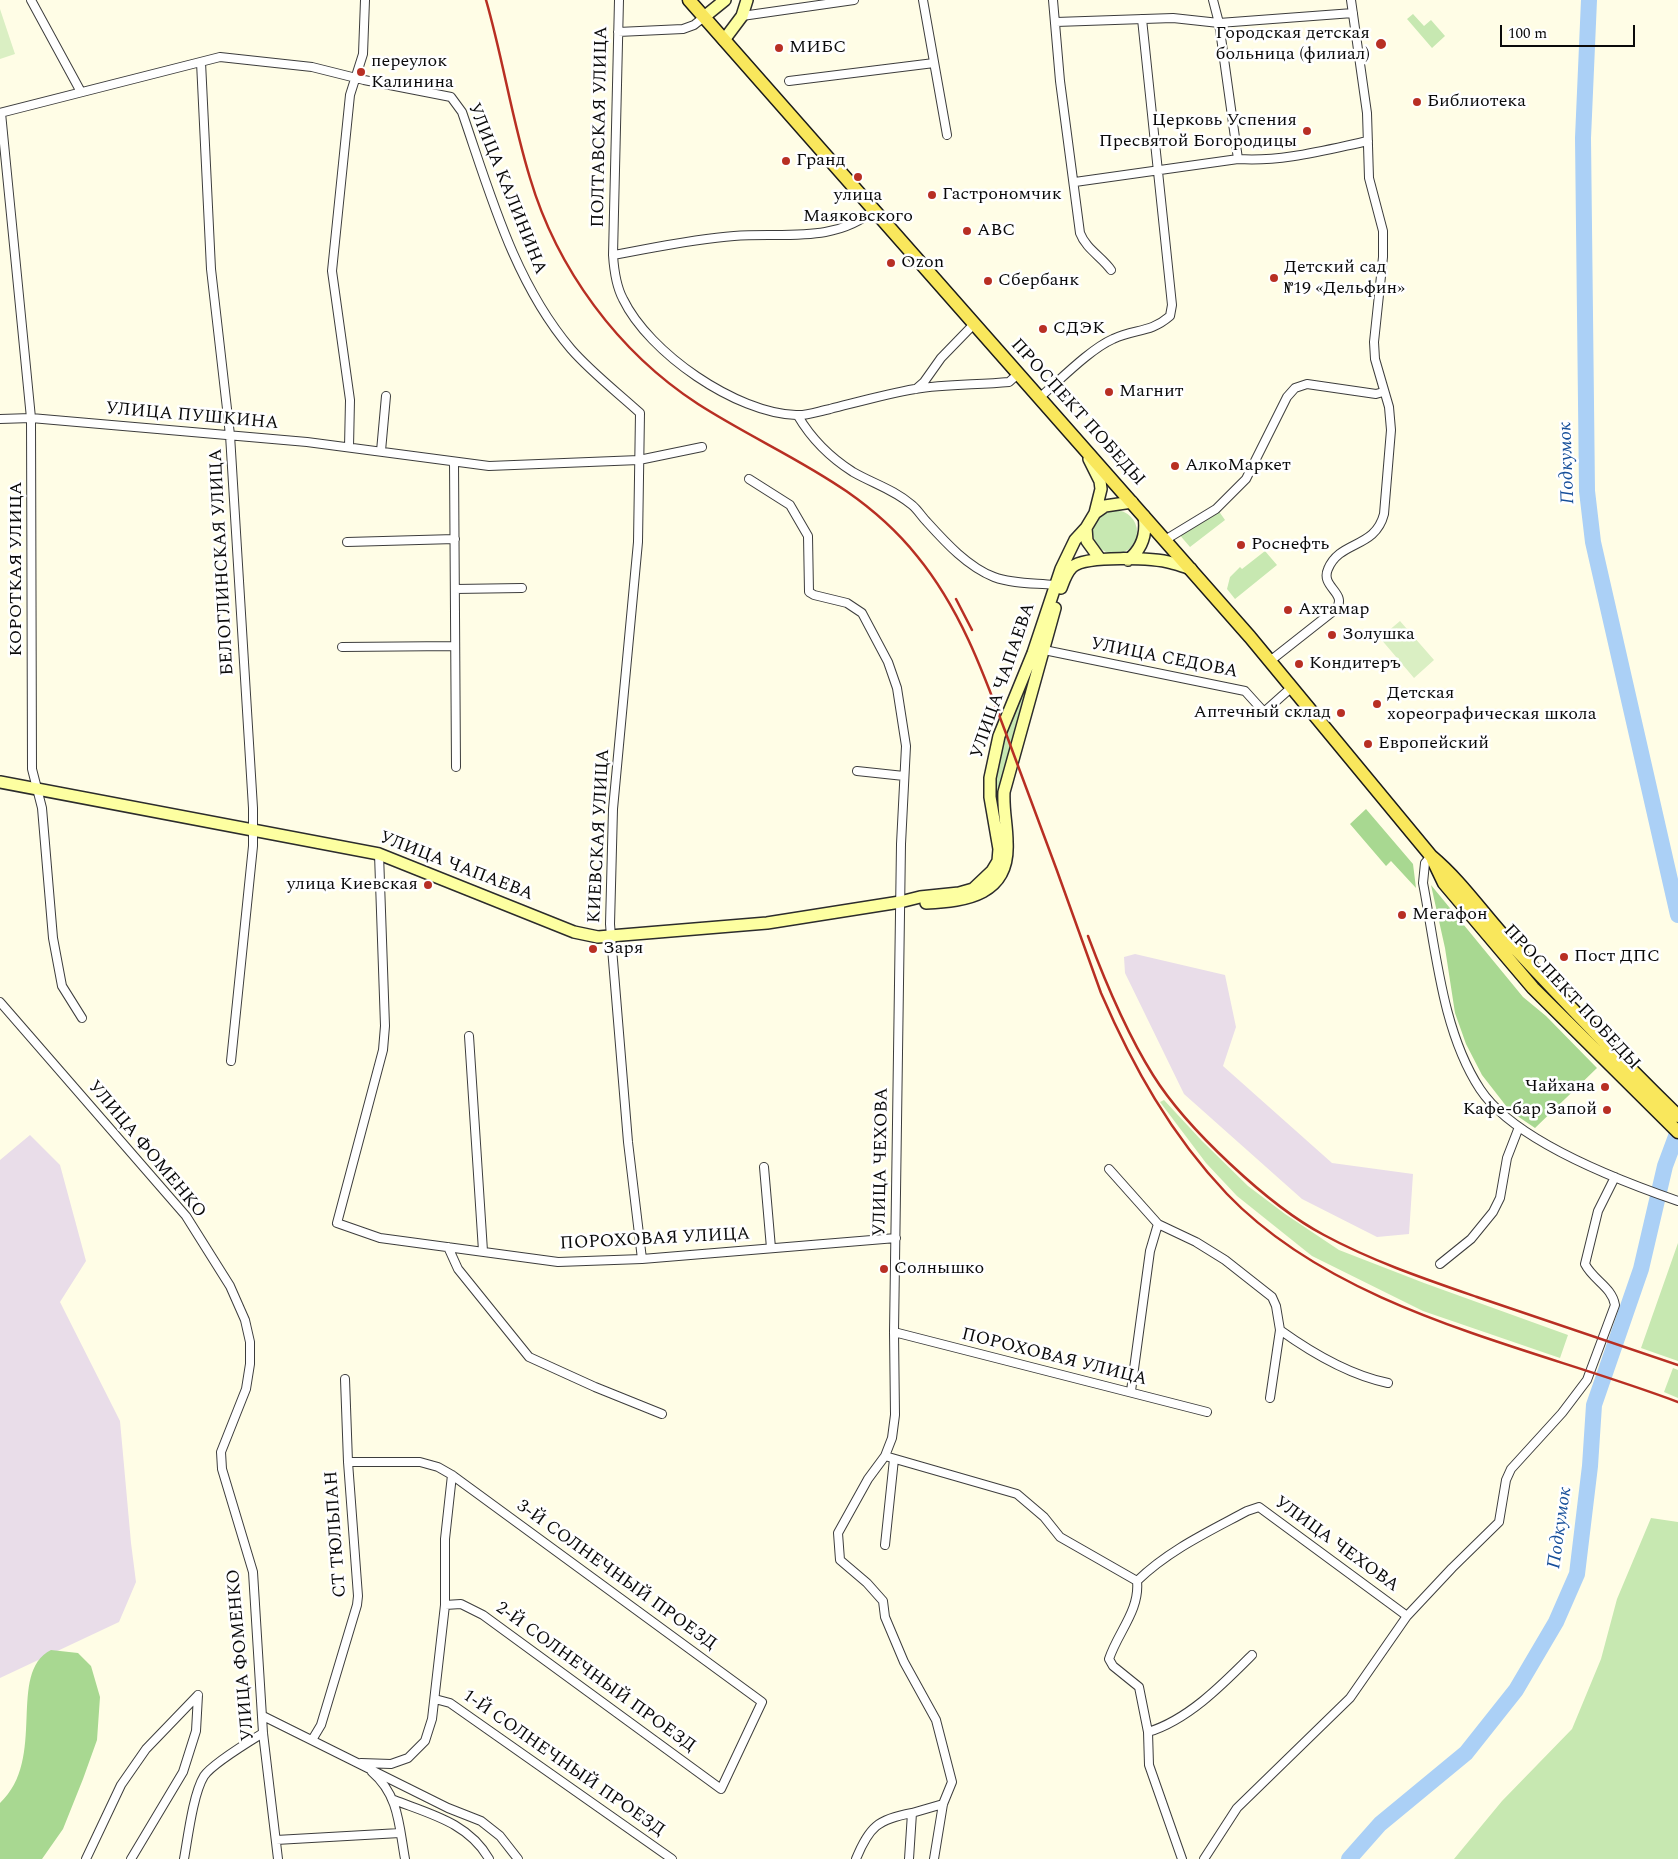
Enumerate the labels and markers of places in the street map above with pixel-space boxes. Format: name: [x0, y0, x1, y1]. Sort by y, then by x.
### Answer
place label: Городская детская больница (филиал): [1216, 23, 1370, 66]
place label: МИБС: [789, 37, 846, 59]
marker: Городская детская больница (филиал): [1374, 37, 1388, 51]
marker: МИБС: [773, 42, 785, 54]
place label: переулок Калинина: [371, 51, 454, 94]
marker: переулок Калинина: [355, 66, 367, 78]
place label: Библиотека: [1427, 91, 1526, 113]
marker: Библиотека: [1411, 96, 1423, 108]
place label: Церковь Успения Пресвятой Богородицы: [1099, 110, 1297, 152]
marker: Церковь Успения Пресвятой Богородицы: [1301, 125, 1313, 137]
place label: Гранд: [796, 150, 845, 172]
marker: Гранд: [780, 155, 792, 167]
marker: улица Маяковского: [852, 171, 864, 183]
place label: Гастрономчик: [942, 184, 1062, 206]
place label: улица Маяковского: [803, 185, 913, 228]
marker: Гастрономчик: [926, 189, 938, 201]
place label: ABC: [977, 220, 1015, 242]
marker: ABC: [961, 225, 973, 237]
place label: Ozon: [901, 252, 944, 274]
marker: Ozon: [885, 257, 897, 269]
place label: Детский сад №19 «Дельфин»: [1284, 257, 1405, 300]
place label: Сбербанк: [998, 270, 1079, 292]
marker: Детский сад №19 «Дельфин»: [1268, 272, 1280, 284]
marker: Сбербанк: [982, 275, 994, 287]
place label: СДЭК: [1053, 318, 1105, 340]
marker: СДЭК: [1037, 323, 1049, 335]
place label: Магнит: [1119, 381, 1184, 403]
marker: Магнит: [1103, 386, 1115, 398]
place label: АлкоМаркет: [1185, 455, 1291, 477]
marker: АлкоМаркет: [1169, 460, 1181, 472]
place label: Роснефть: [1251, 534, 1329, 556]
marker: Роснефть: [1235, 539, 1247, 551]
place label: Ахтамар: [1298, 599, 1369, 621]
marker: Ахтамар: [1282, 604, 1294, 616]
place label: Золушка: [1342, 624, 1415, 646]
marker: Золушка: [1326, 629, 1338, 641]
place label: Кондитеръ: [1309, 653, 1401, 675]
marker: Кондитеръ: [1293, 658, 1305, 670]
place label: Детская хореографическая школа: [1387, 683, 1597, 726]
marker: Детская хореографическая школа: [1371, 698, 1383, 710]
place label: Аптечный склад: [1194, 702, 1331, 724]
marker: Аптечный склад: [1335, 707, 1347, 719]
place label: Европейский: [1378, 733, 1489, 755]
marker: Европейский: [1362, 738, 1374, 750]
place label: улица Киевская: [287, 874, 418, 896]
marker: улица Киевская: [422, 879, 434, 891]
place label: Мегафон: [1412, 904, 1488, 926]
marker: Мегафон: [1396, 909, 1408, 921]
place label: Заря: [603, 938, 643, 960]
marker: Заря: [587, 943, 599, 955]
place label: Пост ДПС: [1574, 946, 1660, 968]
marker: Пост ДПС: [1558, 951, 1570, 963]
place label: Чайхана: [1525, 1076, 1595, 1098]
marker: Чайхана: [1599, 1081, 1611, 1093]
place label: Кафе-бар Запой: [1463, 1099, 1597, 1121]
marker: Кафе-бар Запой: [1601, 1104, 1613, 1116]
place label: Солнышко: [894, 1258, 984, 1280]
marker: Солнышко: [878, 1263, 890, 1275]

